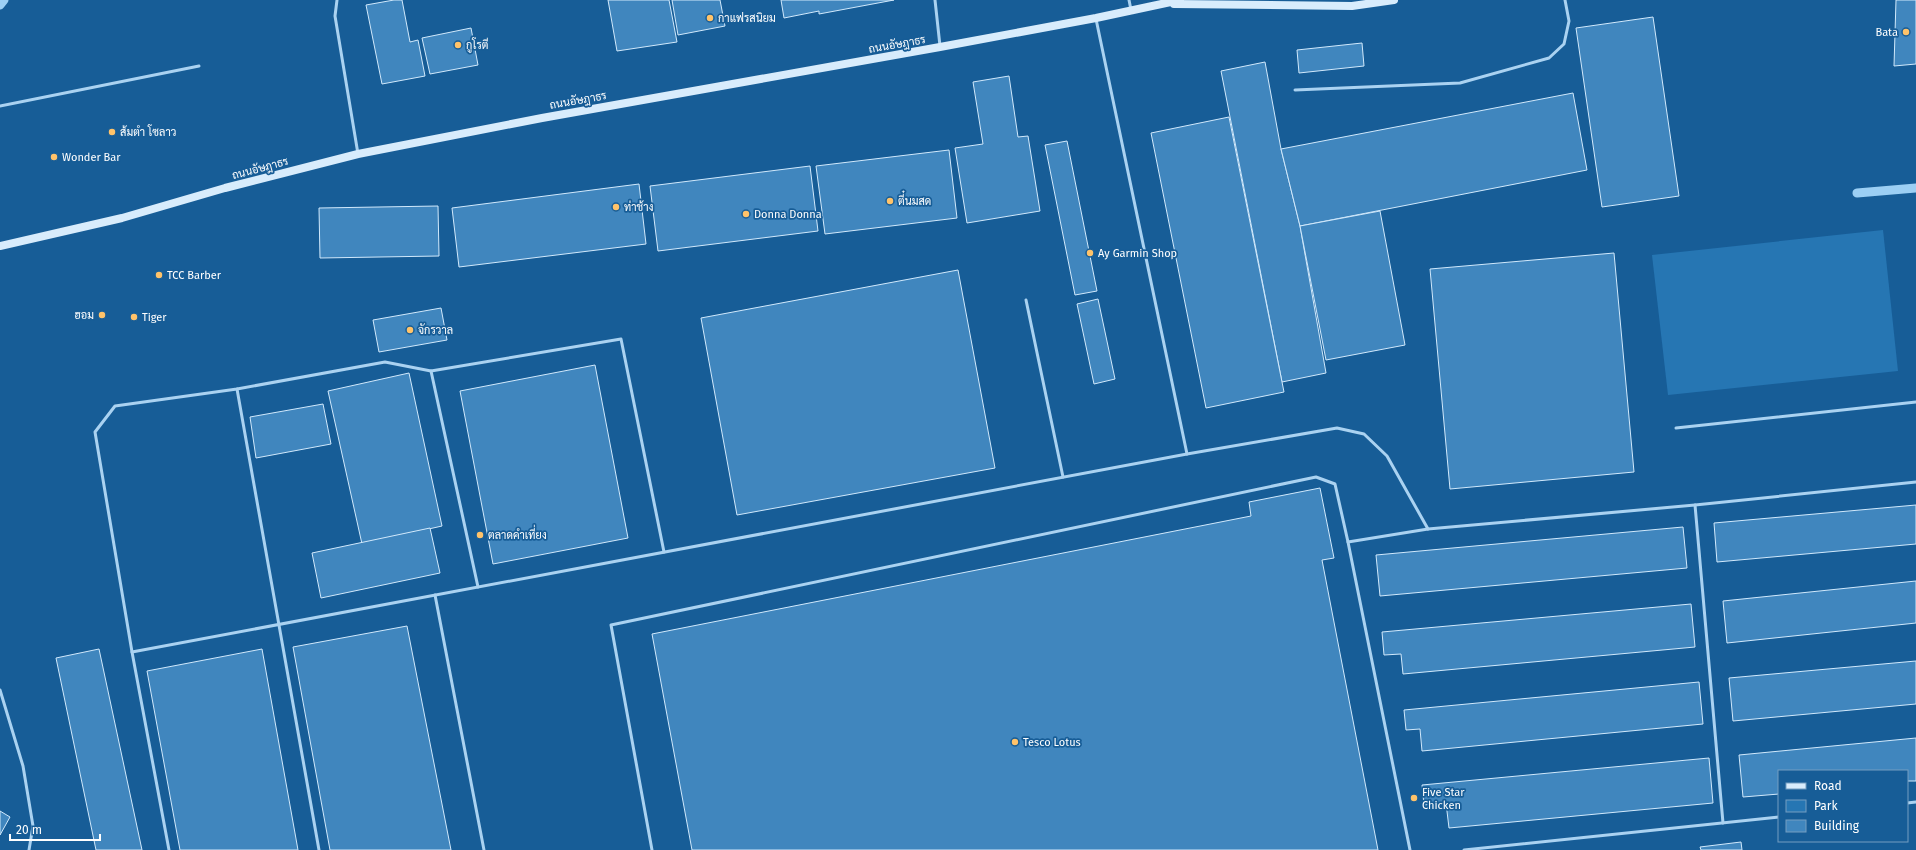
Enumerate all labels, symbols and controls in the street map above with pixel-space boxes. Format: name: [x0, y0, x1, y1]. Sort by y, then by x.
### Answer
place label: กาแฟรสนิยม: [718, 12, 776, 25]
marker: กาแฟรสนิยม: [705, 13, 715, 23]
place label: Bata: [1875, 26, 1898, 39]
marker: Bata: [1901, 27, 1911, 37]
street label: ถนนอัษฎาธร: [867, 32, 927, 57]
place label: กูโรตี: [466, 37, 489, 53]
marker: กูโรตี: [453, 40, 463, 50]
street label: ถนนอัษฎาธร: [548, 88, 608, 113]
place label: ส้มตำ โซลาว: [120, 124, 176, 139]
marker: ส้มตำ โซลาว: [107, 127, 117, 137]
place label: Wonder Bar: [62, 151, 121, 164]
marker: Wonder Bar: [49, 152, 59, 162]
street label: ถนนอัษฎาธร: [230, 154, 290, 183]
place label: ตี๋นมสด: [898, 190, 931, 208]
marker: ตี๋นมสด: [885, 196, 895, 206]
place label: ท่าช้าง: [624, 200, 654, 214]
marker: ท่าช้าง: [611, 202, 621, 212]
place label: Donna Donna: [754, 208, 822, 221]
marker: Donna Donna: [741, 209, 751, 219]
place label: Ay Garmin Shop: [1098, 247, 1177, 260]
marker: Ay Garmin Shop: [1085, 248, 1095, 258]
place label: TCC Barber: [167, 269, 222, 282]
marker: TCC Barber: [154, 270, 164, 280]
place label: ฮอม: [75, 309, 94, 322]
marker: ฮอม: [97, 310, 107, 320]
place label: Tiger: [142, 311, 167, 324]
marker: Tiger: [129, 312, 139, 322]
place label: จักรวาล: [418, 323, 453, 337]
marker: จักรวาล: [405, 325, 415, 335]
place label: ตลาดคำเที่ยง: [488, 524, 547, 542]
marker: ตลาดคำเที่ยง: [475, 530, 485, 540]
place label: Tesco Lotus: [1023, 736, 1081, 749]
marker: Tesco Lotus: [1010, 737, 1020, 747]
legend: [1778, 770, 1908, 842]
text: Road: [1814, 779, 1842, 793]
place label: Five Star Chicken: [1422, 786, 1465, 812]
marker: Five Star Chicken: [1409, 793, 1419, 803]
text: Park: [1814, 799, 1838, 813]
scale bar: [10, 816, 100, 842]
text: Building: [1814, 819, 1860, 833]
text: 20 m: [16, 823, 42, 837]

